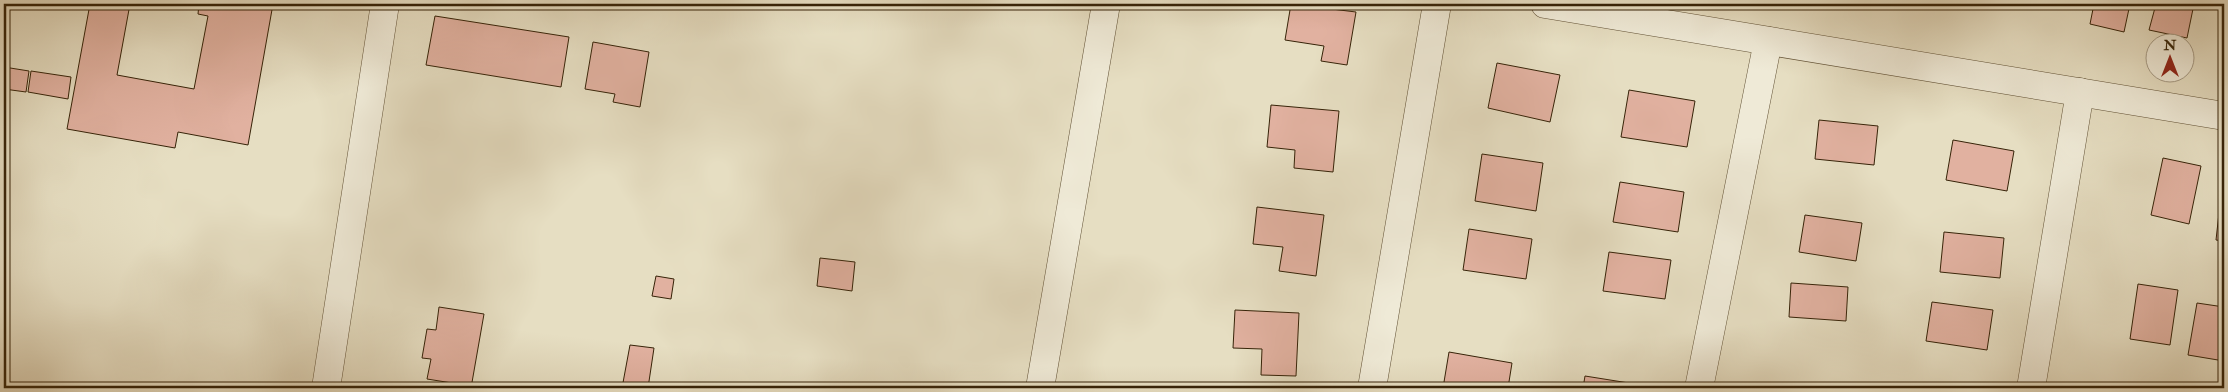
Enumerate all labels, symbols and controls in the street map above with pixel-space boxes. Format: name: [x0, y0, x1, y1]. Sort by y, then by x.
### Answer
north arrow: [2146, 32, 2196, 82]
text: N: [2163, 37, 2177, 54]

